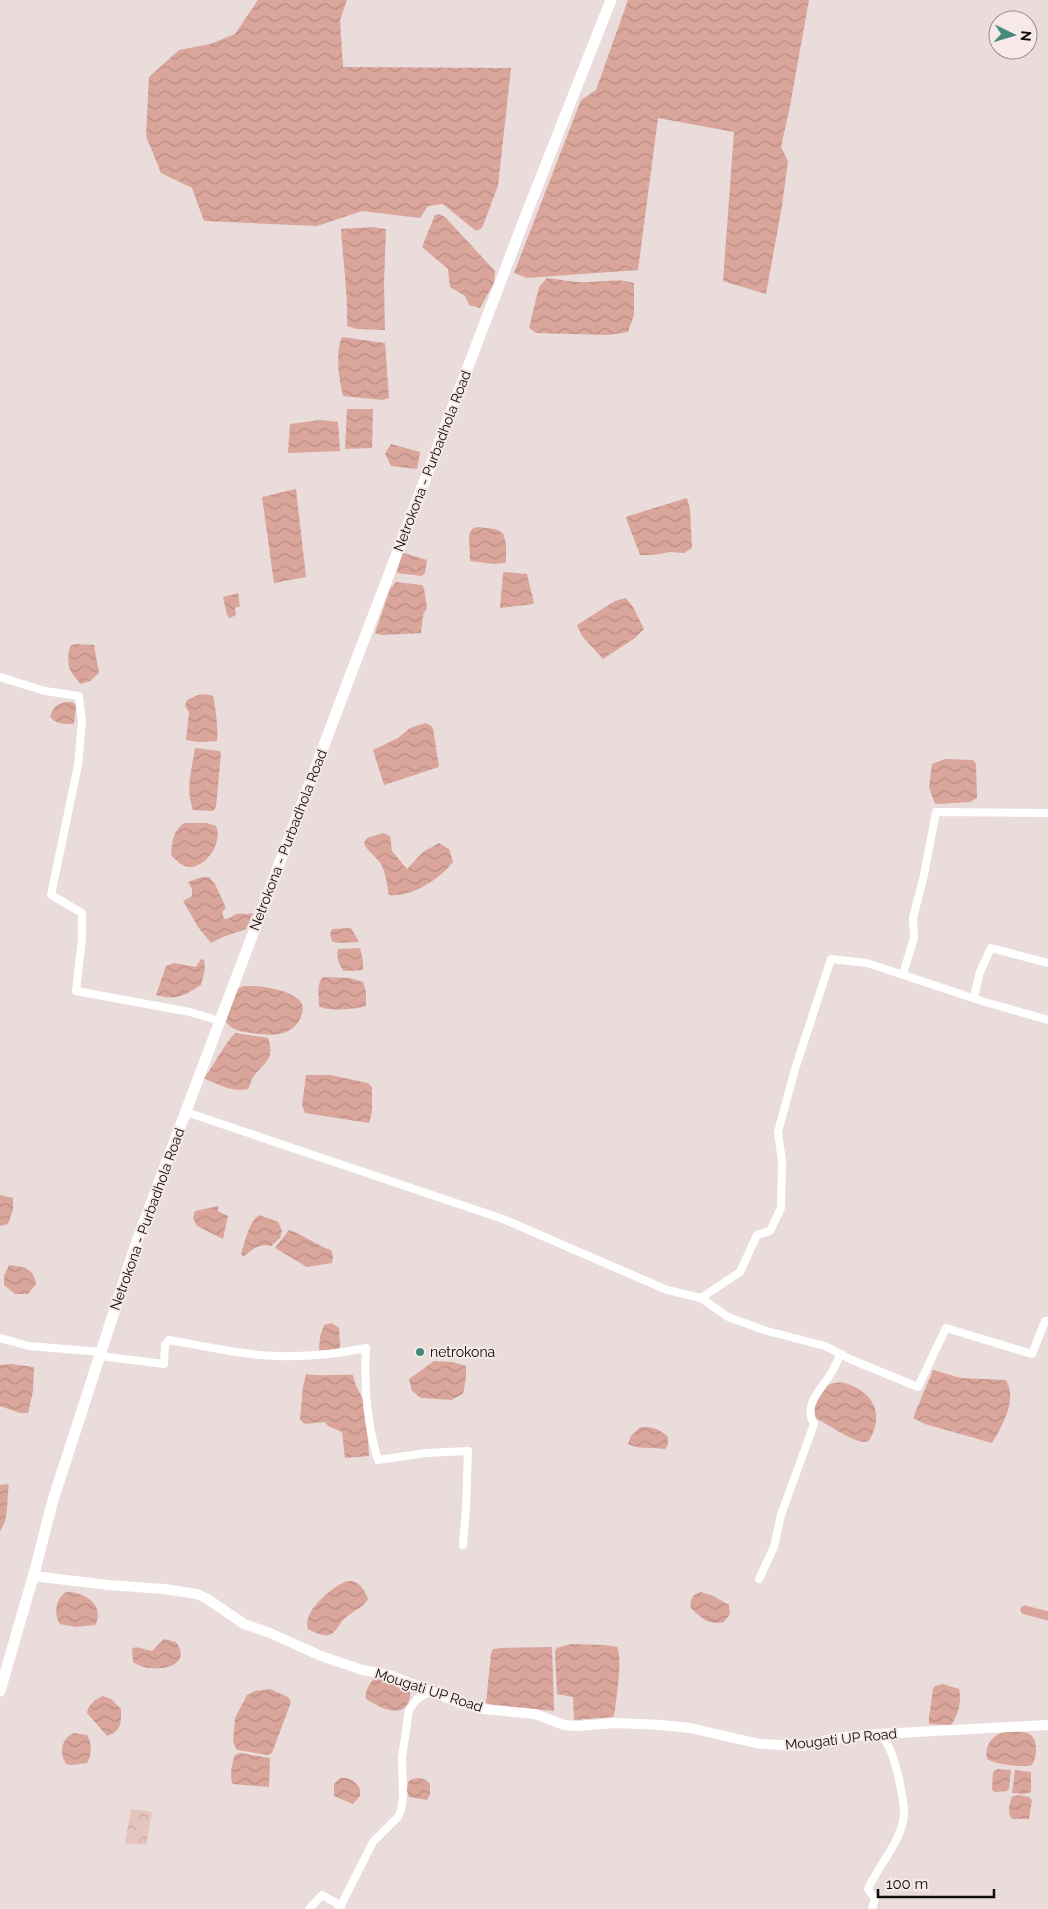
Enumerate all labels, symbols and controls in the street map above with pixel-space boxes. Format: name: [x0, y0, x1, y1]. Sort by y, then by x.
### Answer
north arrow: [988, 10, 1038, 60]
text: N: [1018, 30, 1034, 42]
street label: Netrokona - Purbadhola Road: [390, 368, 474, 554]
street label: Netrokona - Purbadhola Road: [246, 747, 330, 933]
street label: Netrokona - Purbadhola Road: [107, 1126, 187, 1312]
place label: netrokona: [430, 1344, 495, 1360]
marker: netrokona: [414, 1346, 426, 1358]
street label: Mougati UP Road: [373, 1665, 485, 1715]
street label: Mougati UP Road: [784, 1725, 898, 1753]
scale bar: [878, 1866, 994, 1898]
text: 100 m: [886, 1875, 928, 1893]

